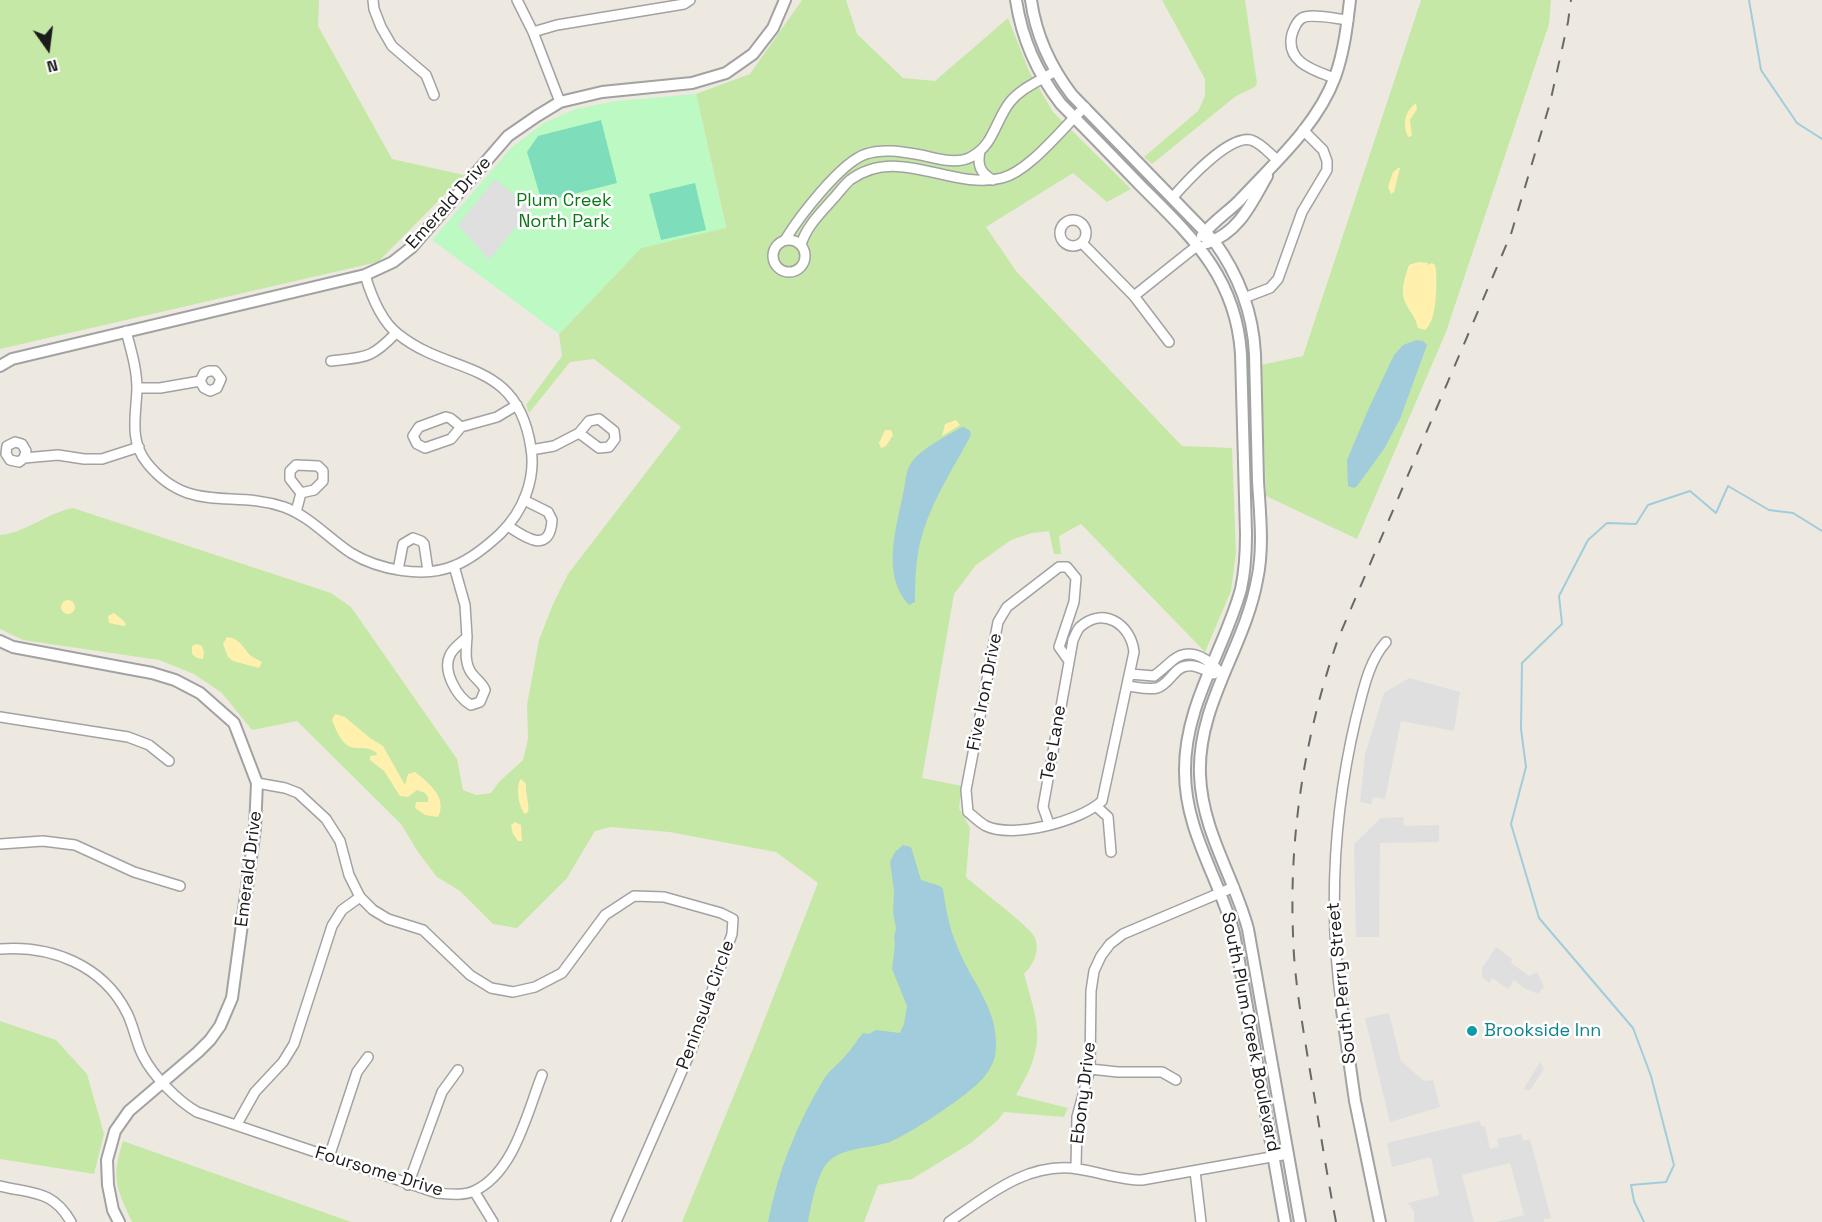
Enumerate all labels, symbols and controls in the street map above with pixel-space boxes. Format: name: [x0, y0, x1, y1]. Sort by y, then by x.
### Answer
north arrow: [18, 18, 78, 78]
text: N: [45, 54, 60, 77]
street label: Emerald Drive: [402, 152, 496, 254]
park label: Plum Creek North Park: [516, 190, 612, 232]
street label: Five Iron Drive: [963, 631, 1007, 753]
street label: Tee Lane: [1037, 703, 1071, 783]
street label: Emerald Drive: [231, 810, 267, 928]
street label: South Perry Street: [1323, 901, 1361, 1065]
street label: South Plum Creek Boulevard: [1216, 910, 1284, 1154]
street label: Peninsula Circle: [673, 937, 739, 1073]
place label: Brookside Inn: [1484, 1020, 1601, 1042]
marker: Brookside Inn: [1465, 1024, 1479, 1038]
street label: Ebony Drive: [1067, 1041, 1101, 1145]
street label: Foursome Drive: [312, 1142, 446, 1202]

